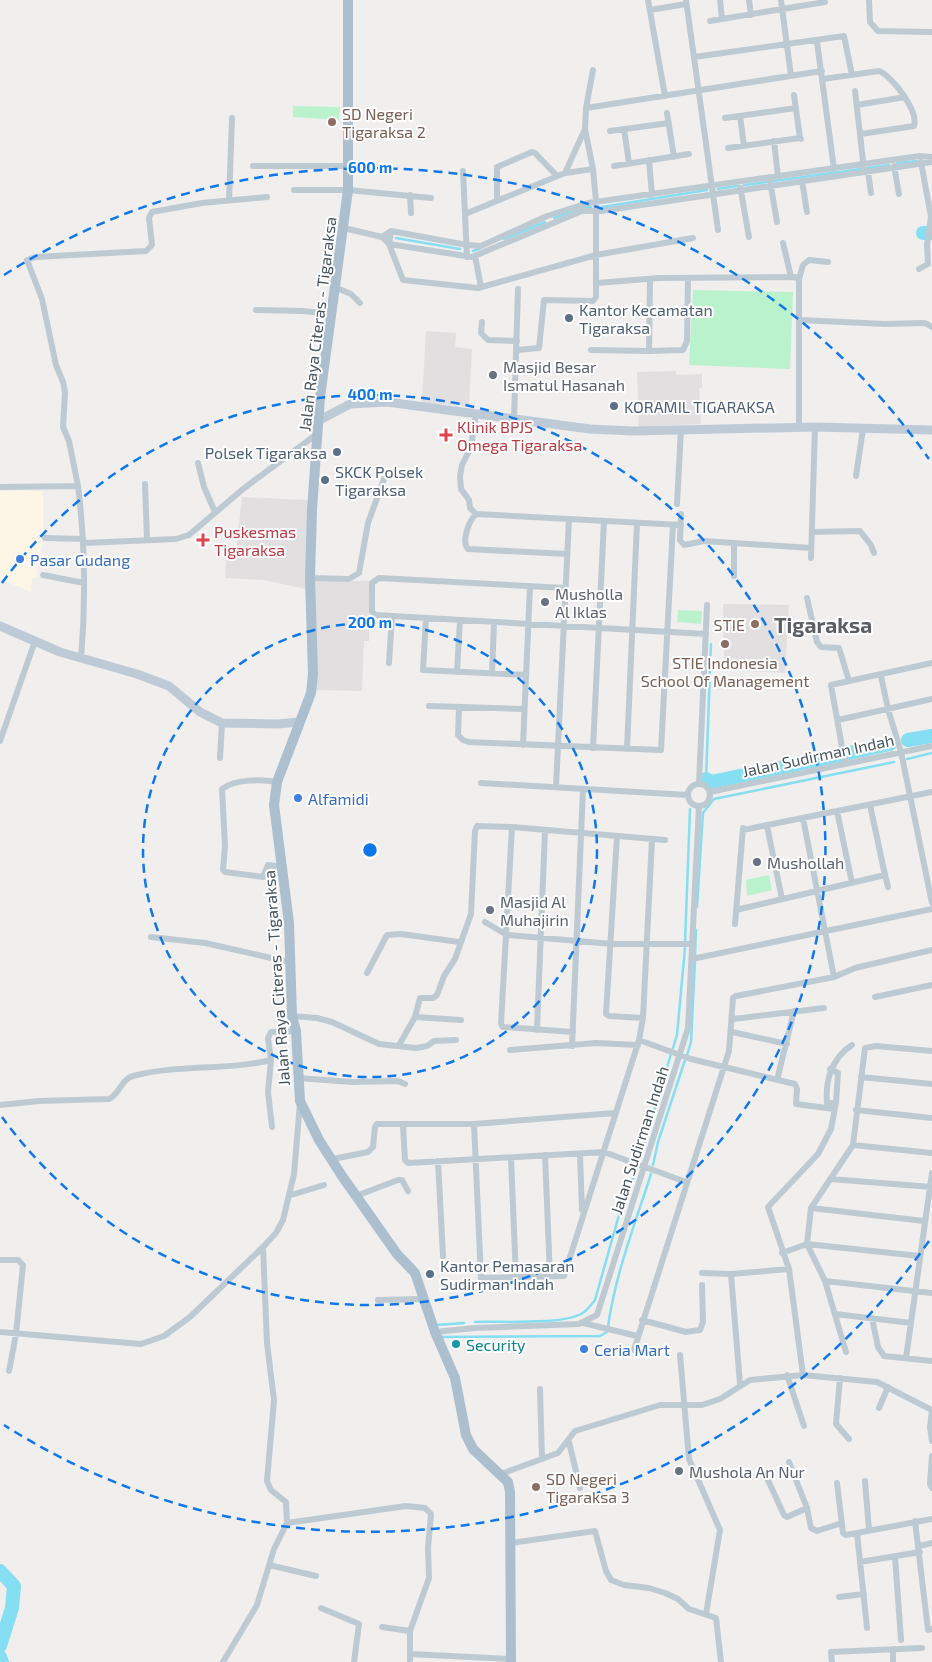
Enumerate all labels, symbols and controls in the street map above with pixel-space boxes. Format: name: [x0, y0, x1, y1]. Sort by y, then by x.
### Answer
place label: SD Negeri Tigaraksa 2: [342, 104, 426, 141]
marker: SD Negeri Tigaraksa 2: [326, 116, 338, 128]
text: 600 m: [348, 158, 392, 176]
street label: Jalan Raya Citeras - Tigaraksa: [294, 216, 340, 432]
place label: Kantor Kecamatan Tigaraksa: [579, 300, 713, 337]
marker: Kantor Kecamatan Tigaraksa: [563, 312, 575, 324]
place label: Masjid Besar Ismatul Hasanah: [503, 357, 625, 394]
marker: Masjid Besar Ismatul Hasanah: [487, 369, 499, 381]
text: 400 m: [348, 385, 392, 403]
place label: KORAMIL TIGARAKSA: [624, 397, 775, 416]
marker: KORAMIL TIGARAKSA: [608, 400, 620, 412]
place label: Klinik BPJS Omega Tigaraksa: [457, 417, 582, 454]
marker: Klinik BPJS Omega Tigaraksa: [439, 428, 453, 442]
place label: Polsek Tigaraksa: [205, 443, 327, 462]
marker: Polsek Tigaraksa: [331, 446, 343, 458]
place label: SKCK Polsek Tigaraksa: [335, 462, 423, 499]
marker: SKCK Polsek Tigaraksa: [319, 474, 331, 486]
place label: Puskesmas Tigaraksa: [214, 522, 296, 559]
marker: Puskesmas Tigaraksa: [196, 533, 210, 547]
place label: Pasar Gudang: [30, 550, 130, 569]
marker: Pasar Gudang: [14, 553, 26, 565]
place label: Musholla Al Iklas: [555, 584, 623, 621]
marker: Musholla Al Iklas: [539, 596, 551, 608]
district label: Tigaraksa: [774, 612, 872, 637]
text: 200 m: [348, 613, 392, 631]
place label: STIE: [714, 615, 745, 634]
marker: STIE: [749, 618, 761, 630]
marker: STIE Indonesia School Of Management: [719, 638, 731, 650]
place label: STIE Indonesia School Of Management: [641, 653, 809, 690]
street label: Jalan Sudirman Indah: [740, 730, 896, 780]
place label: Alfamidi: [308, 789, 369, 808]
marker: Alfamidi: [292, 792, 304, 804]
centre of rings: [361, 841, 379, 859]
place label: Mushollah: [767, 853, 844, 872]
marker: Mushollah: [751, 856, 763, 868]
street label: Jalan Raya Citeras - Tigaraksa: [259, 869, 293, 1087]
place label: Masjid Al Muhajirin: [500, 892, 569, 930]
marker: Masjid Al Muhajirin: [484, 904, 496, 916]
street label: Jalan Sudirman Indah: [606, 1064, 672, 1216]
place label: Kantor Pemasaran Sudirman Indah: [440, 1256, 575, 1293]
marker: Kantor Pemasaran Sudirman Indah: [424, 1268, 436, 1280]
place label: Security: [466, 1335, 526, 1354]
marker: Security: [450, 1338, 462, 1350]
place label: Ceria Mart: [594, 1340, 670, 1359]
marker: Ceria Mart: [578, 1343, 590, 1355]
place label: Mushola An Nur: [689, 1462, 806, 1481]
marker: Mushola An Nur: [673, 1465, 685, 1477]
place label: SD Negeri Tigaraksa 3: [546, 1469, 630, 1506]
marker: SD Negeri Tigaraksa 3: [530, 1481, 542, 1493]

